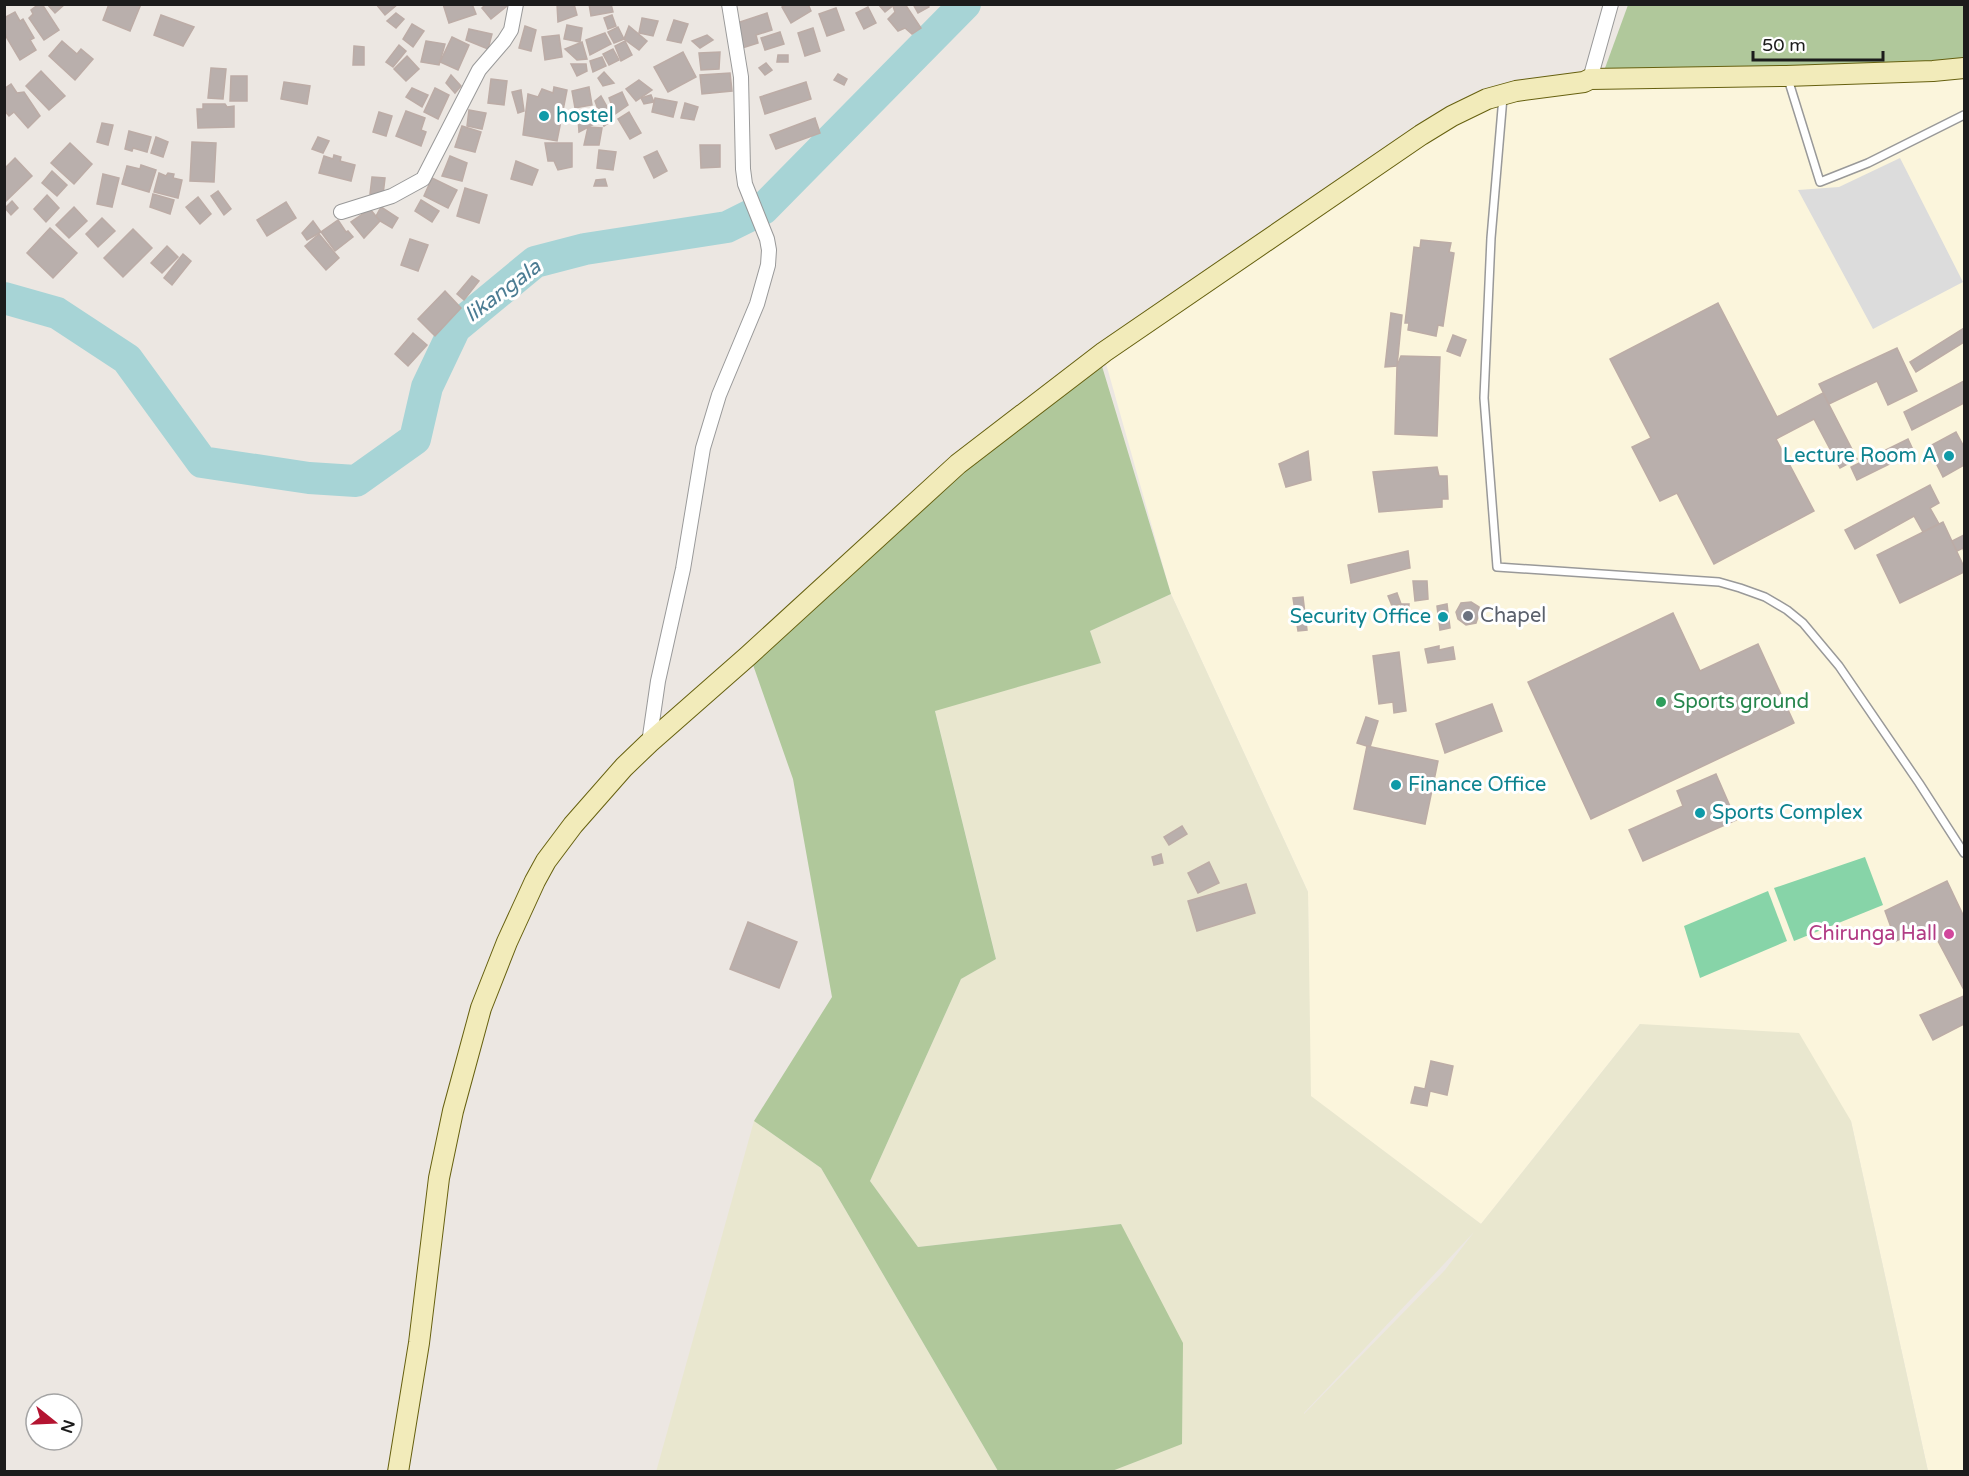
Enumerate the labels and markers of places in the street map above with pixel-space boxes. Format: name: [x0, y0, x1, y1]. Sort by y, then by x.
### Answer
place label: hostel: [556, 104, 614, 128]
marker: hostel: [537, 109, 551, 123]
place label: Lecture Room A: [1783, 444, 1937, 468]
marker: Lecture Room A: [1942, 449, 1956, 463]
place label: Chapel: [1480, 604, 1546, 628]
place label: Security Office: [1290, 605, 1431, 629]
marker: Chapel: [1461, 609, 1475, 623]
marker: Security Office: [1436, 610, 1450, 624]
place label: Sports ground: [1673, 690, 1809, 714]
marker: Sports ground: [1654, 695, 1668, 709]
place label: Finance Office: [1408, 773, 1546, 797]
marker: Finance Office: [1389, 778, 1403, 792]
place label: Sports Complex: [1712, 801, 1863, 825]
marker: Sports Complex: [1693, 806, 1707, 820]
place label: Chirunga Hall: [1809, 922, 1937, 946]
marker: Chirunga Hall: [1942, 927, 1956, 941]

